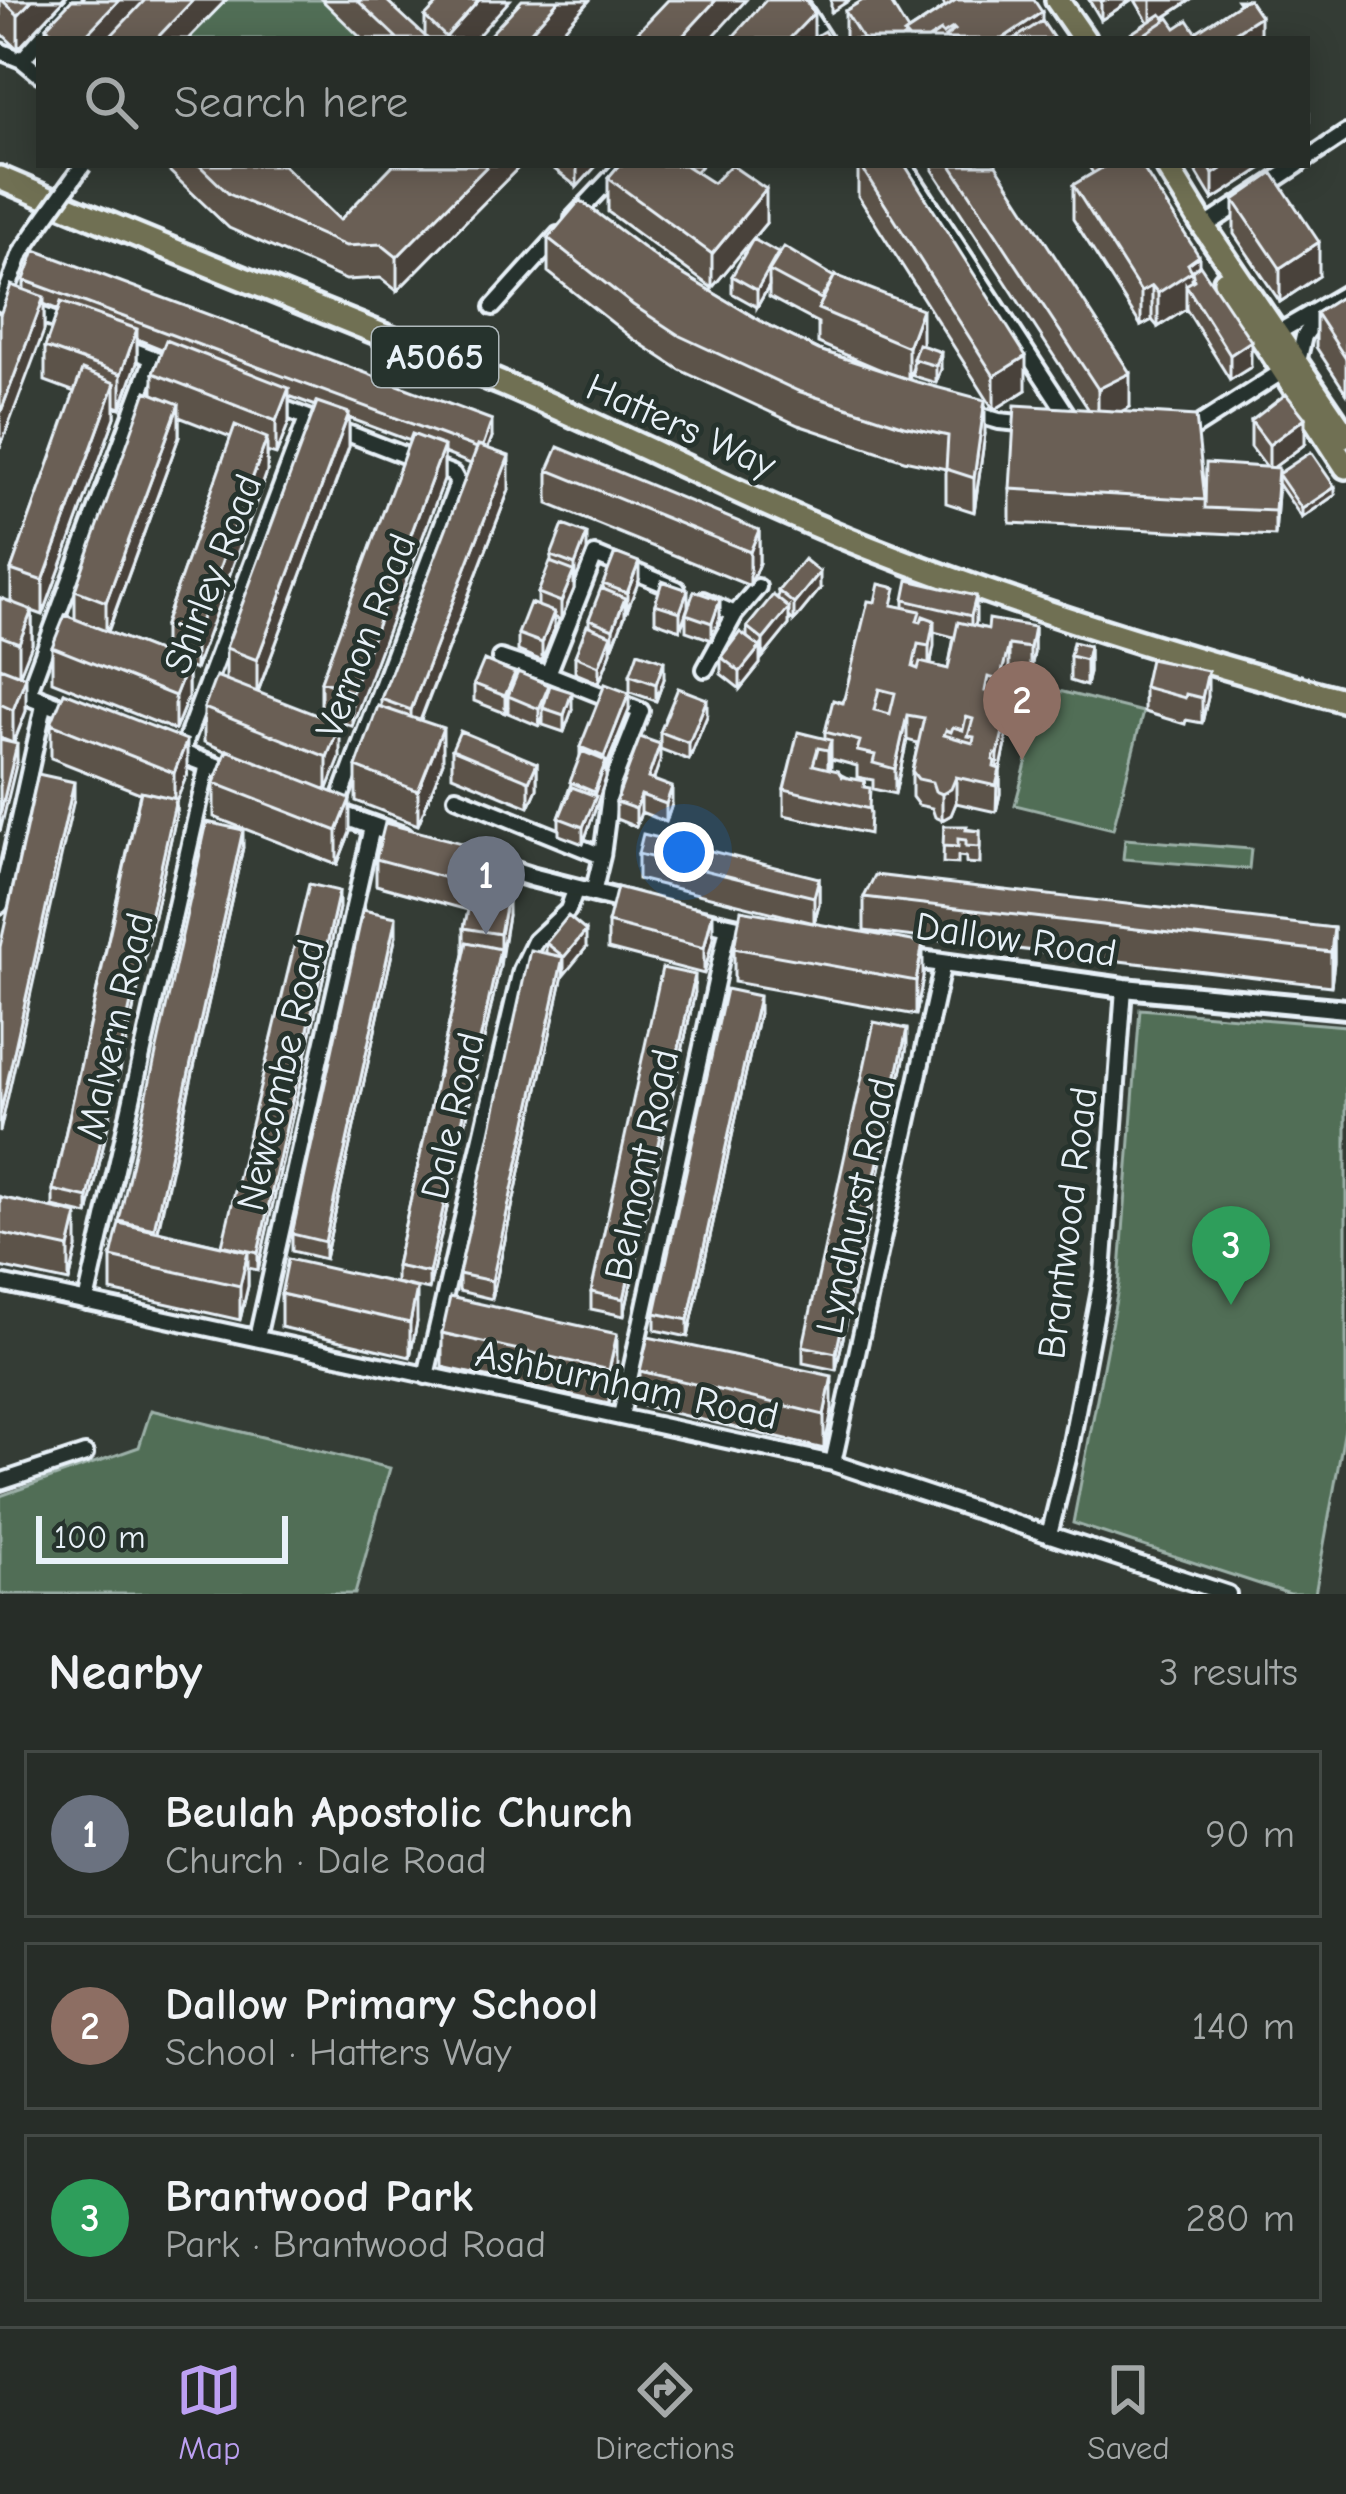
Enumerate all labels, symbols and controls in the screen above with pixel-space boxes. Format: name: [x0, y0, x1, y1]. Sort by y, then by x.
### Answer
search box: [36, 36, 1310, 168]
icon: search: [78, 69, 144, 135]
text: Search here: [174, 76, 408, 128]
road number: A5065: [372, 327, 498, 387]
street label: Hatters Way: [579, 364, 783, 488]
street label: Shirley Road: [154, 468, 272, 680]
street label: Vernon Road: [307, 528, 425, 744]
pin: 2: [983, 661, 1061, 760]
your location: [654, 822, 714, 882]
pin: 1: [447, 836, 525, 935]
street label: Dallow Road: [913, 904, 1119, 976]
street label: Malvern Road: [67, 909, 163, 1143]
street label: Newcombe Road: [228, 935, 334, 1215]
street label: Dale Road: [412, 1028, 494, 1204]
street label: Belmont Road: [596, 1045, 688, 1285]
street label: Lyndhurst Road: [807, 1074, 905, 1338]
street label: Brantwood Road: [1029, 1085, 1107, 1361]
pin: 3: [1192, 1206, 1270, 1305]
street label: Ashburnham Road: [472, 1331, 782, 1439]
scale bar: [36, 1510, 288, 1563]
text: 100 m: [54, 1518, 146, 1556]
text: Nearby: [48, 1643, 202, 1702]
text: 3 results: [1159, 1650, 1298, 1695]
text: Beulah Apostolic Church: [165, 1786, 633, 1838]
text: 1: [82, 1812, 98, 1857]
text: 90 m: [1205, 1812, 1295, 1857]
text: Church · Dale Road: [165, 1838, 487, 1883]
text: Dallow Primary School: [165, 1978, 598, 2030]
text: 2: [80, 2004, 100, 2049]
text: 140 m: [1192, 2004, 1295, 2049]
text: School · Hatters Way: [165, 2030, 511, 2075]
text: Brantwood Park: [165, 2170, 473, 2222]
text: 3: [80, 2196, 100, 2241]
text: 280 m: [1185, 2196, 1295, 2241]
text: Park · Brantwood Road: [165, 2222, 546, 2267]
tab: Map: [176, 2357, 242, 2467]
tab: Directions: [595, 2357, 735, 2467]
tab: Saved: [1087, 2357, 1170, 2467]

